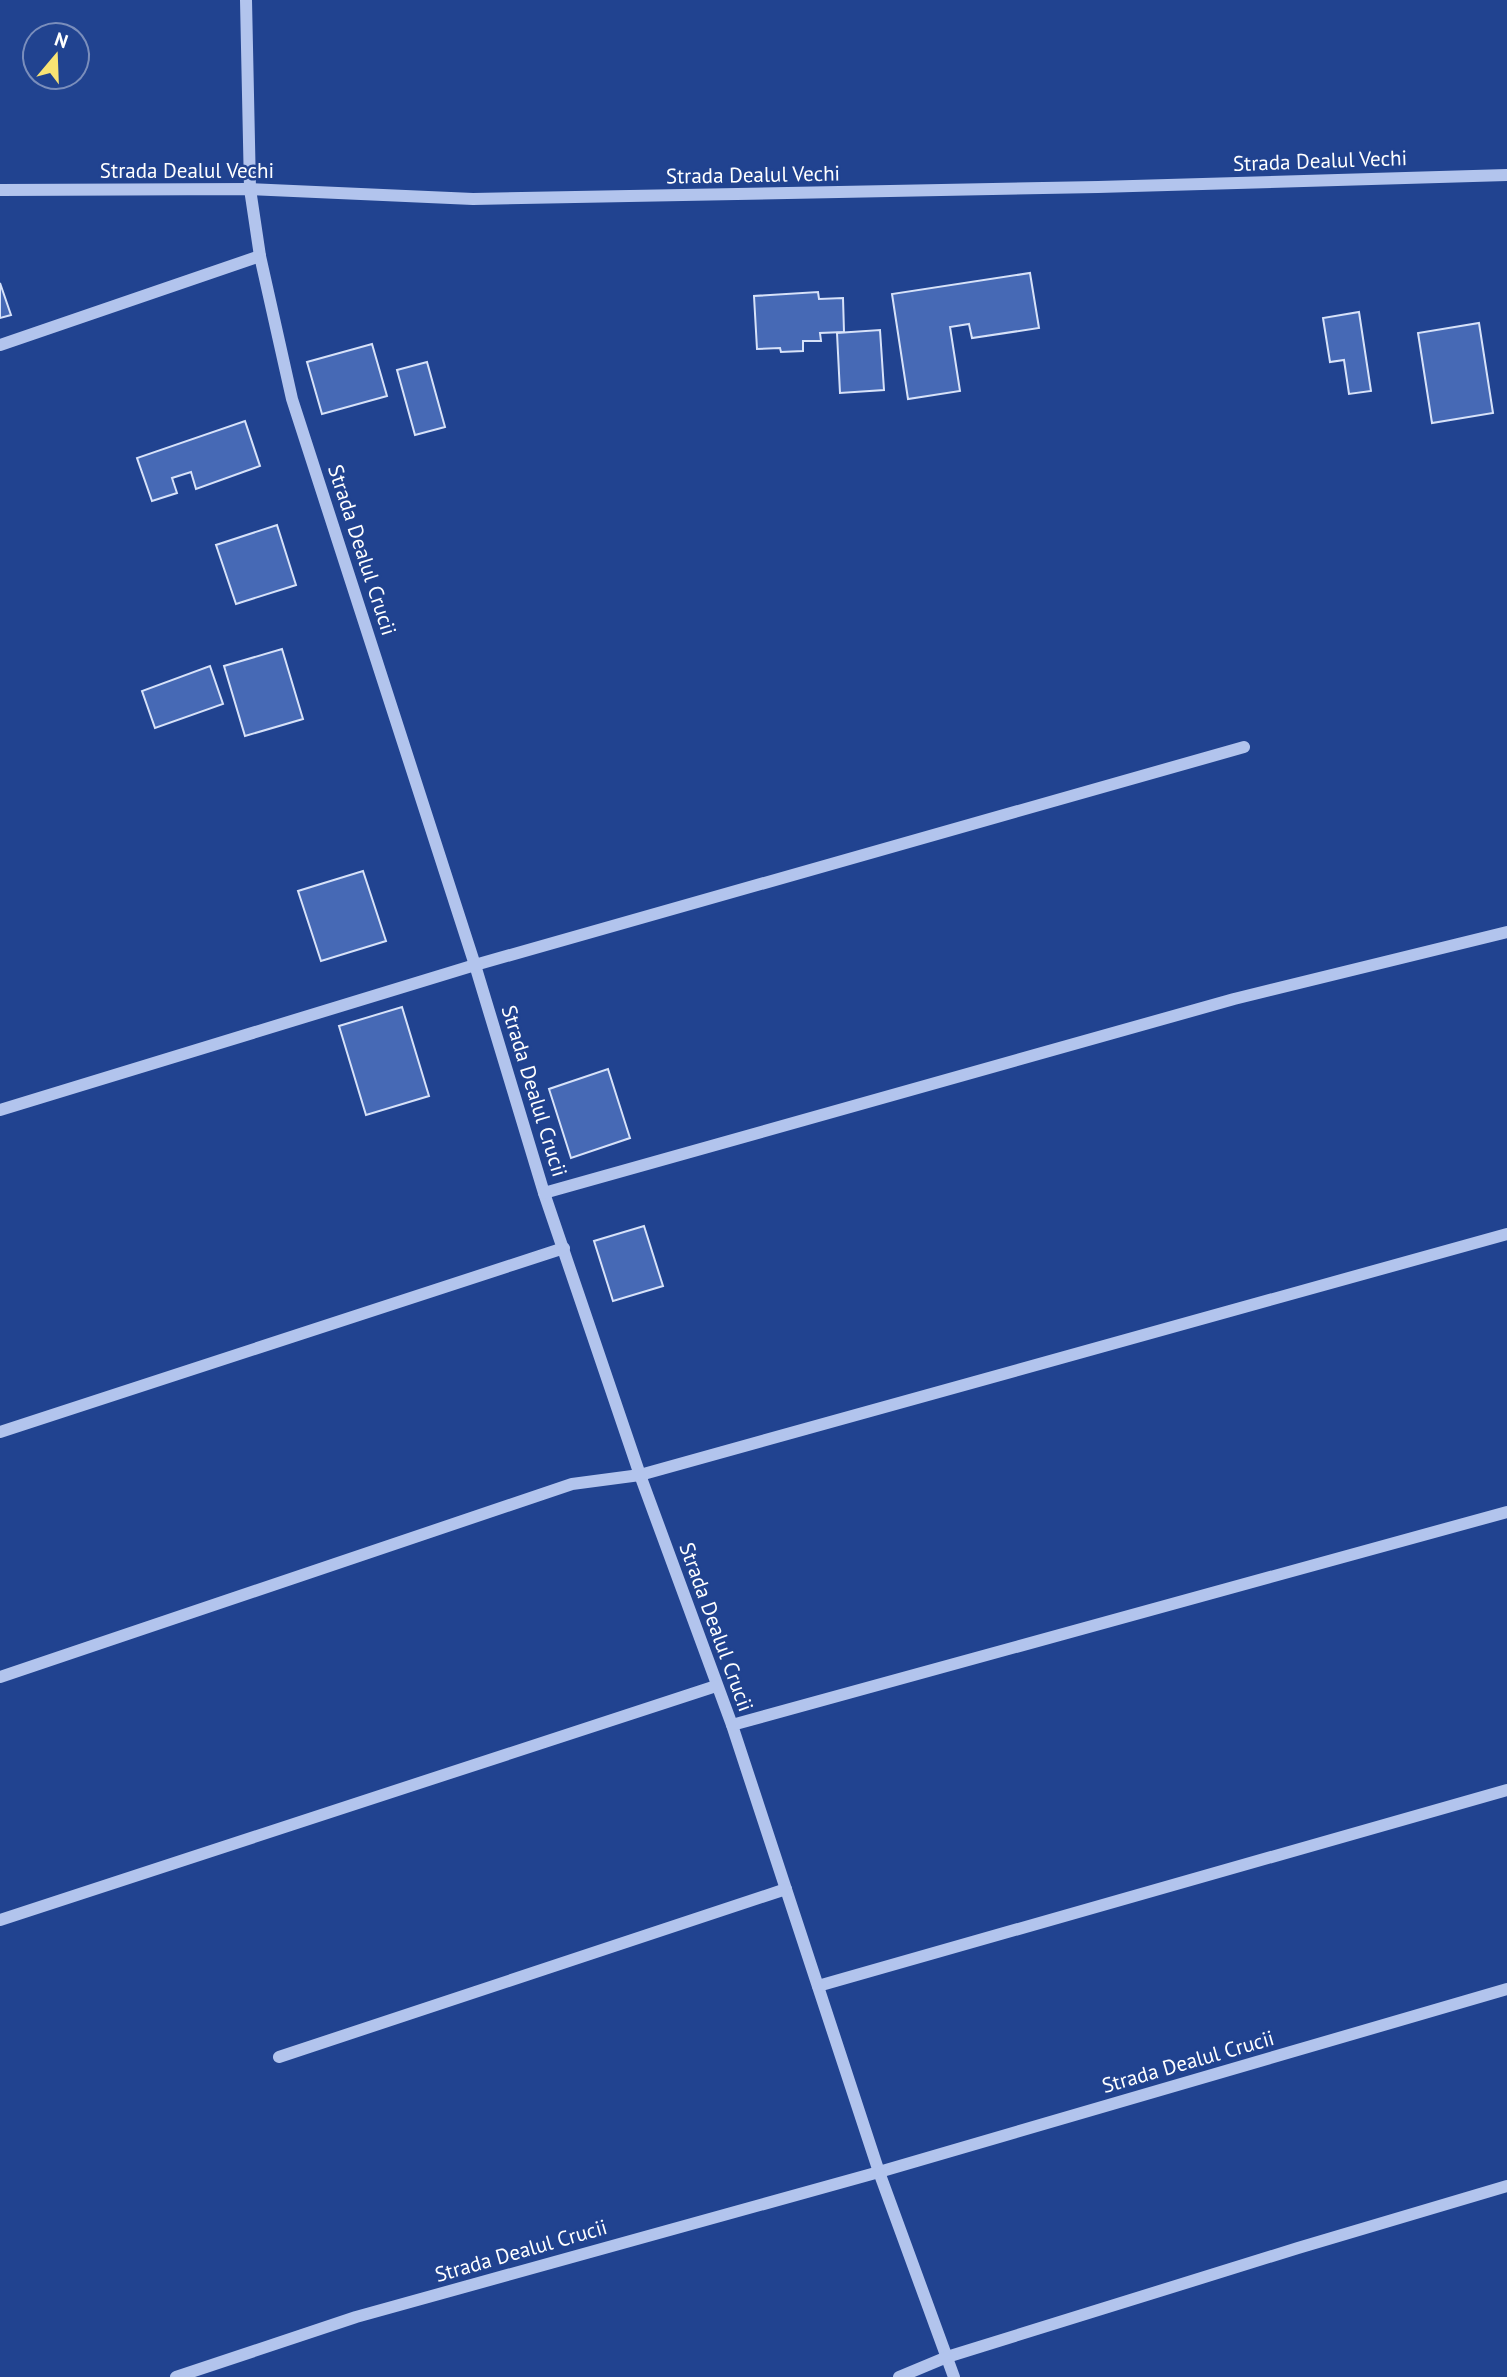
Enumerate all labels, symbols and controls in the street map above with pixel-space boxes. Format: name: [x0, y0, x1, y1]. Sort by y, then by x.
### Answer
north arrow: [21, 21, 91, 91]
text: N: [52, 27, 71, 53]
street label: Strada Dealul Vechi: [1232, 144, 1408, 177]
street label: Strada Dealul Vechi: [100, 157, 274, 184]
street label: Strada Dealul Vechi: [666, 159, 840, 190]
street label: Strada Dealul Crucii: [322, 461, 403, 639]
street label: Strada Dealul Crucii: [496, 1002, 573, 1180]
street label: Strada Dealul Crucii: [673, 1539, 760, 1715]
street label: Strada Dealul Crucii: [1099, 2024, 1277, 2099]
street label: Strada Dealul Crucii: [432, 2213, 610, 2288]

